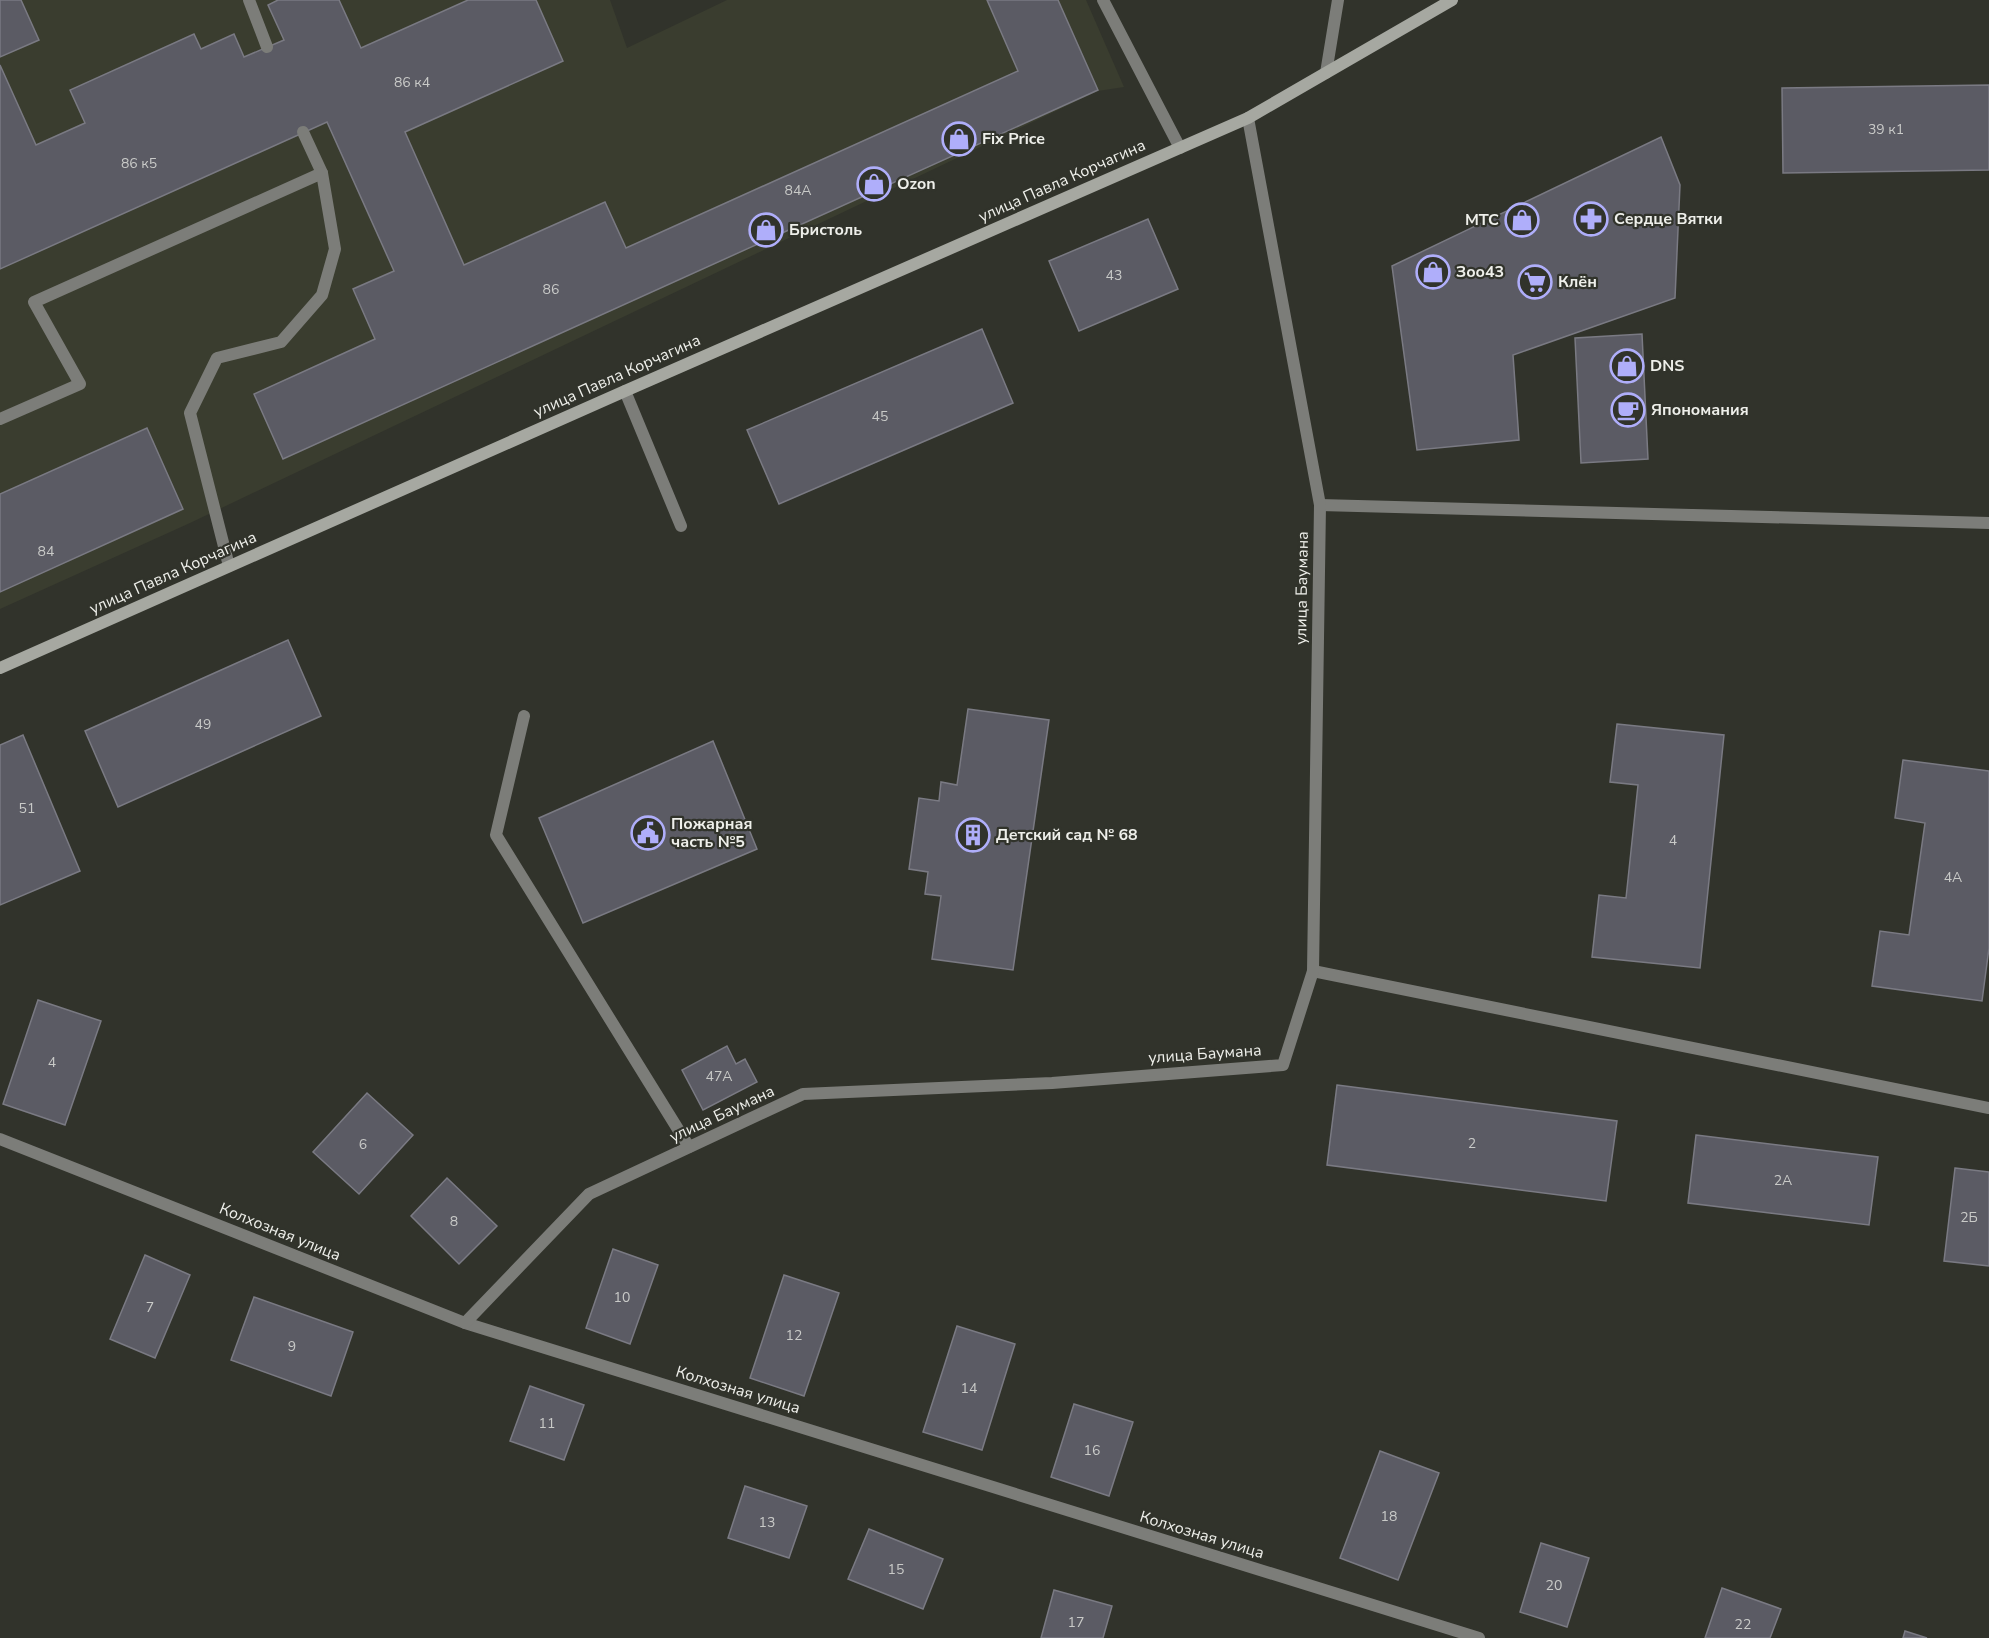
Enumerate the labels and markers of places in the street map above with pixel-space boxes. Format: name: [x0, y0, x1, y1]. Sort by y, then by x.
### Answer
shop icon: Fix Price: [941, 121, 977, 157]
place label: Fix Price: [982, 128, 1045, 150]
shop icon: Ozon: [856, 166, 892, 202]
place label: Ozon: [897, 173, 936, 195]
pharmacy icon: Сердце Вятки: [1573, 201, 1609, 237]
shop icon: МТС: [1504, 202, 1540, 238]
place label: Сердце Вятки: [1614, 208, 1723, 230]
place label: МТС: [1465, 209, 1499, 231]
shop icon: Бристоль: [748, 212, 784, 248]
place label: Бристоль: [789, 219, 862, 241]
shop icon: Зоо43: [1415, 254, 1451, 290]
place label: Зоо43: [1456, 261, 1504, 283]
supermarket icon: Клён: [1517, 264, 1553, 300]
place label: Клён: [1558, 271, 1597, 293]
shop icon: DNS: [1609, 348, 1645, 384]
place label: DNS: [1650, 355, 1684, 377]
cafe icon: Япономания: [1610, 392, 1646, 428]
place label: Япономания: [1651, 399, 1749, 421]
place label: Пожарная часть №5: [671, 813, 752, 853]
public building icon: Пожарная часть №5: [630, 815, 666, 851]
building icon: Детский сад № 68: [955, 817, 991, 853]
place label: Детский сад № 68: [996, 824, 1138, 846]

